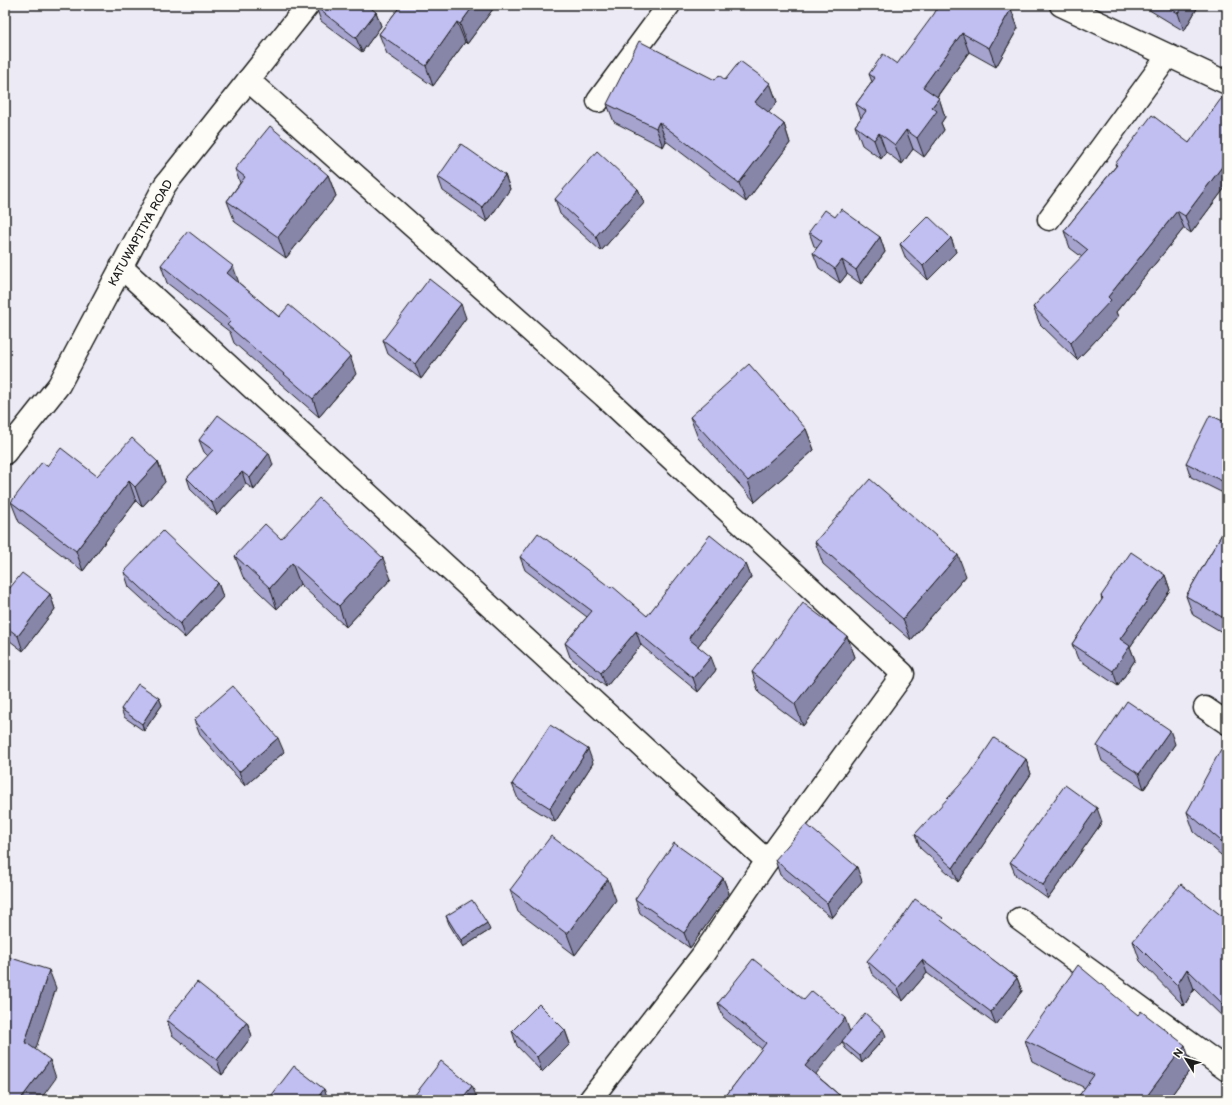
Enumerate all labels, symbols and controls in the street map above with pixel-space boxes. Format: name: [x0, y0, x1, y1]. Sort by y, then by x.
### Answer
street label: KATUWAPITIYA ROAD: [106, 177, 177, 289]
north arrow: [1166, 1039, 1206, 1079]
text: N: [1171, 1046, 1186, 1060]

